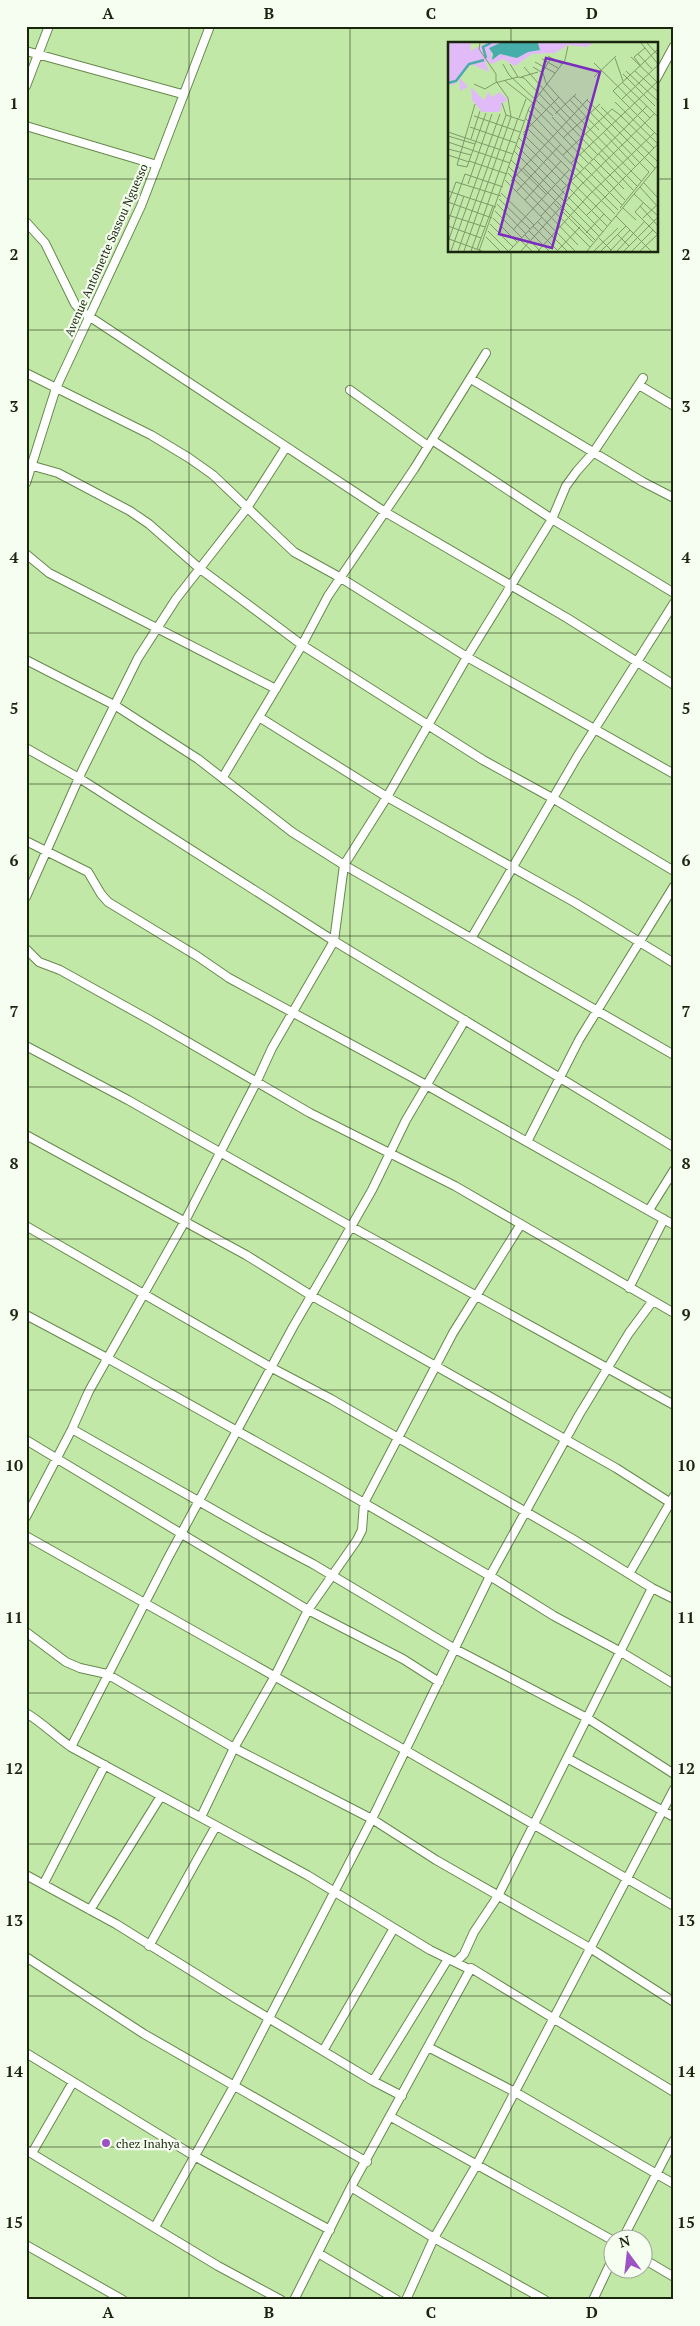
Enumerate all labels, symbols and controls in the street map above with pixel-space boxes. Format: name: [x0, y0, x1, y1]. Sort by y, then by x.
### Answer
text: A: [102, 2, 114, 24]
text: B: [264, 2, 274, 24]
text: C: [426, 2, 436, 24]
text: D: [586, 2, 598, 24]
inset map: [448, 42, 658, 252]
text: 1: [9, 92, 19, 114]
text: 1: [681, 92, 691, 114]
street label: Avenue Antoinette Sassou Nguesso: [61, 161, 151, 339]
text: 2: [9, 243, 19, 265]
text: 2: [681, 243, 691, 265]
text: 3: [9, 395, 19, 417]
text: 3: [681, 395, 691, 417]
text: 4: [9, 546, 19, 568]
text: 4: [681, 546, 691, 568]
text: 5: [9, 697, 19, 719]
text: 5: [681, 697, 691, 719]
text: 6: [9, 849, 19, 871]
text: 6: [681, 849, 691, 871]
text: 7: [9, 1000, 19, 1022]
text: 7: [681, 1000, 691, 1022]
text: 8: [9, 1152, 19, 1174]
text: 8: [681, 1152, 691, 1174]
text: 9: [9, 1303, 19, 1325]
text: 9: [681, 1303, 691, 1325]
text: 10: [5, 1454, 23, 1476]
text: 10: [677, 1454, 695, 1476]
text: 11: [5, 1606, 23, 1628]
text: 11: [677, 1606, 695, 1628]
text: 12: [5, 1757, 23, 1779]
text: 12: [677, 1757, 695, 1779]
text: 13: [5, 1909, 23, 1931]
text: 13: [677, 1909, 695, 1931]
text: 14: [5, 2060, 23, 2082]
text: 14: [677, 2060, 695, 2082]
place label: chez Inahya: [116, 2136, 180, 2151]
marker: chez Inahya: [100, 2137, 112, 2149]
text: 15: [5, 2211, 23, 2233]
text: 15: [677, 2211, 695, 2233]
north arrow: [602, 2228, 652, 2278]
text: N: [617, 2230, 632, 2252]
text: A: [102, 2301, 114, 2323]
text: B: [264, 2301, 274, 2323]
text: C: [426, 2301, 436, 2323]
text: D: [586, 2301, 598, 2323]

